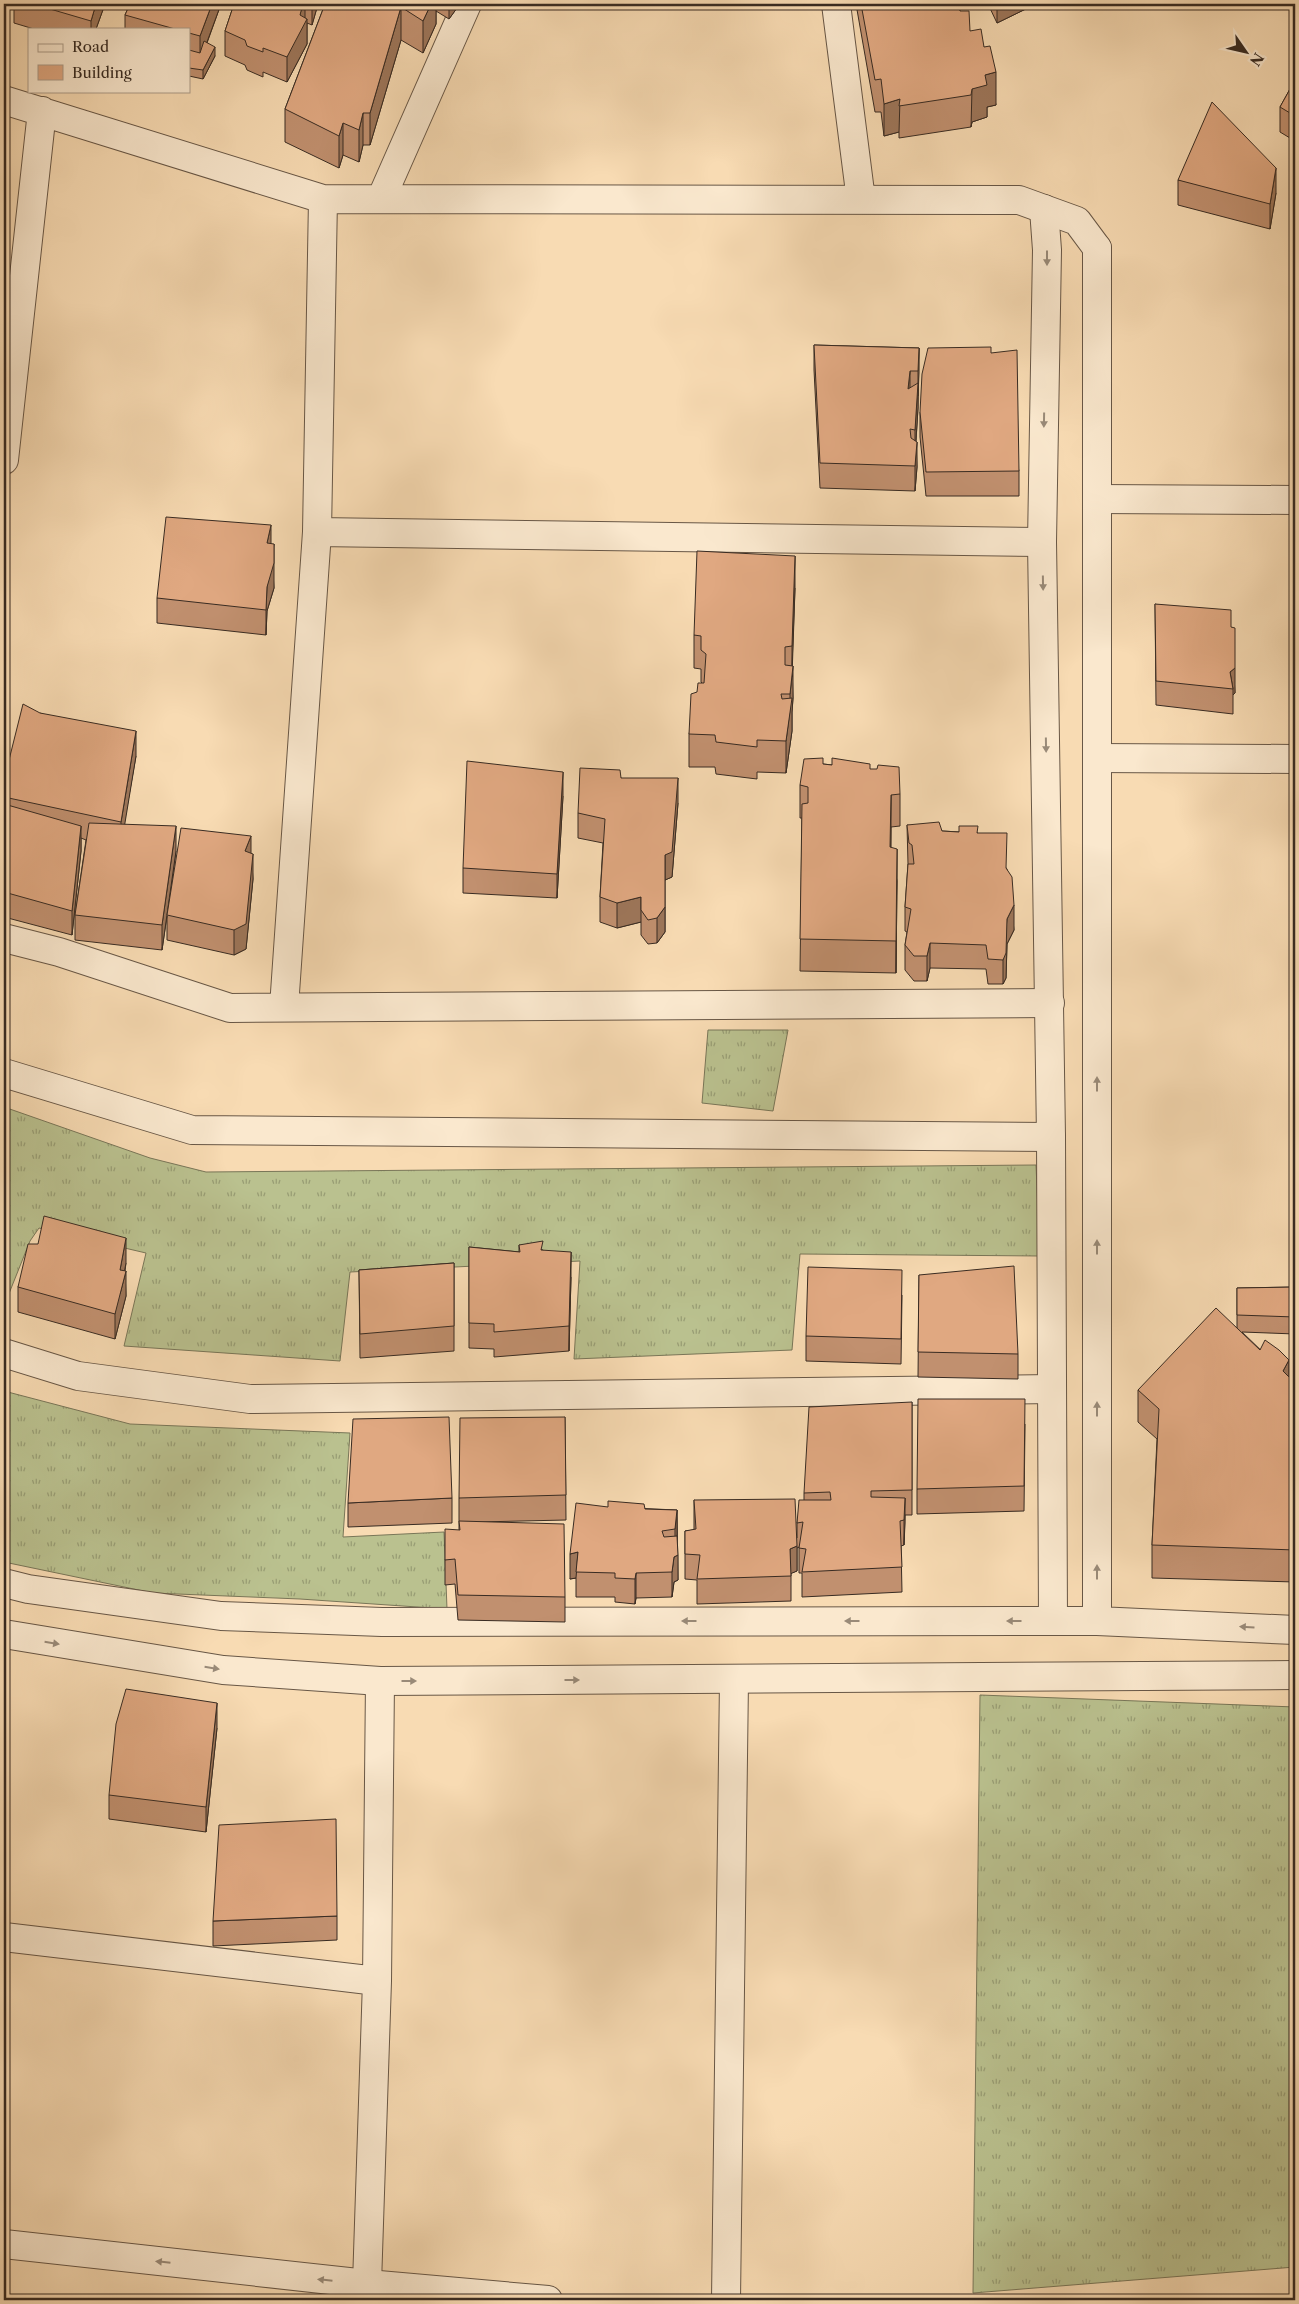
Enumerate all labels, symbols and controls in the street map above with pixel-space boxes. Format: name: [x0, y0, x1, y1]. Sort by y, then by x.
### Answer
legend: [28, 28, 190, 92]
north arrow: [1222, 28, 1272, 78]
text: Road: [72, 37, 109, 56]
text: N: [1246, 49, 1268, 69]
text: Building: [72, 63, 132, 82]
one-way arrow: [1043, 250, 1051, 266]
one-way arrow: [1040, 412, 1048, 428]
one-way arrow: [1039, 575, 1047, 591]
one-way arrow: [1042, 737, 1050, 753]
one-way arrow: [1093, 1076, 1101, 1092]
one-way arrow: [1093, 1239, 1101, 1255]
one-way arrow: [1093, 1401, 1101, 1417]
one-way arrow: [1093, 1564, 1101, 1580]
one-way arrow: [681, 1617, 697, 1625]
one-way arrow: [843, 1617, 859, 1625]
one-way arrow: [1006, 1617, 1022, 1625]
one-way arrow: [1238, 1623, 1254, 1631]
one-way arrow: [44, 1640, 60, 1648]
one-way arrow: [205, 1664, 221, 1672]
one-way arrow: [564, 1676, 580, 1684]
one-way arrow: [401, 1677, 417, 1685]
one-way arrow: [155, 2258, 171, 2266]
one-way arrow: [317, 2275, 333, 2283]

